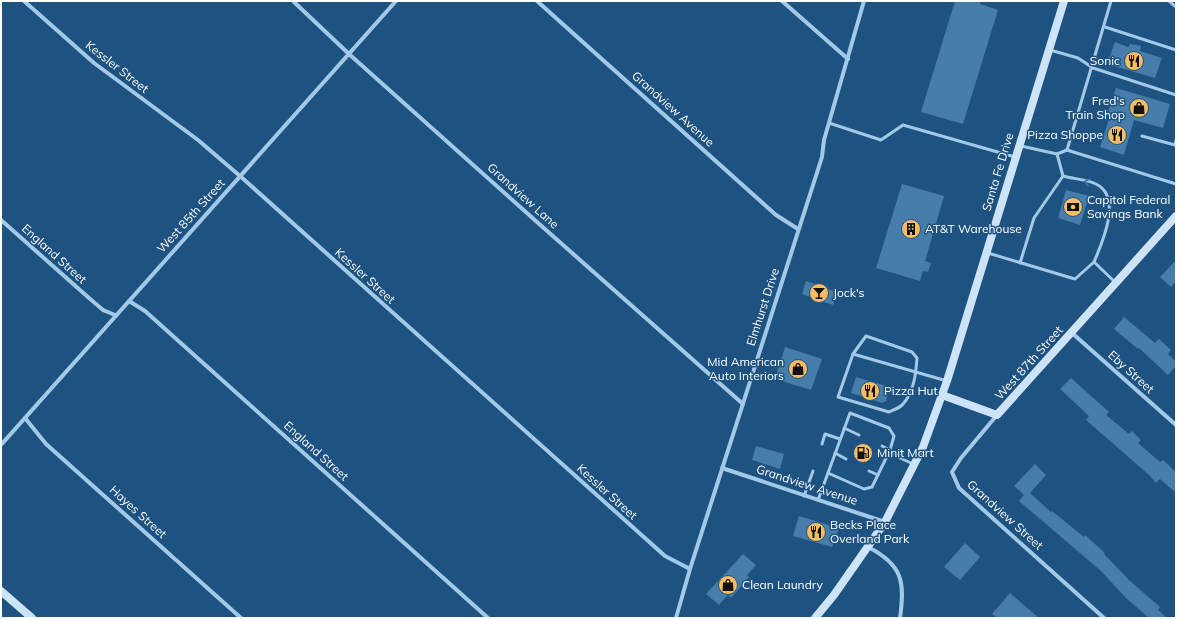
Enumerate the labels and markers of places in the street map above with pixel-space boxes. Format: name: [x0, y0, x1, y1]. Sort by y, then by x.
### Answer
restaurant icon: Sonic: [1123, 50, 1145, 72]
place label: Sonic: [1090, 53, 1120, 68]
place label: Fred's Train Shop: [1066, 93, 1125, 122]
shop icon: Fred's Train Shop: [1128, 97, 1150, 119]
restaurant icon: Pizza Shoppe: [1106, 124, 1128, 146]
place label: Pizza Shoppe: [1027, 127, 1103, 142]
place label: Capitol Federal Savings Bank: [1087, 192, 1170, 221]
bank icon: Capitol Federal Savings Bank: [1062, 196, 1084, 218]
building icon: AT&T Warehouse: [900, 218, 922, 240]
place label: AT&T Warehouse: [925, 221, 1022, 236]
bar icon: Jock's: [808, 282, 830, 304]
place label: Jock's: [833, 285, 865, 300]
place label: Mid American Auto Interiors: [707, 354, 784, 383]
shop icon: Mid American Auto Interiors: [787, 358, 809, 380]
restaurant icon: Pizza Hut: [859, 380, 881, 402]
place label: Pizza Hut: [884, 383, 938, 398]
fuel station icon: Minit Mart: [852, 442, 874, 464]
place label: Minit Mart: [877, 445, 934, 460]
place label: Becks Place Overland Park: [830, 517, 910, 546]
restaurant icon: Becks Place Overland Park: [805, 521, 827, 543]
shop icon: Clean Laundry: [717, 574, 739, 596]
place label: Clean Laundry: [742, 577, 824, 592]

